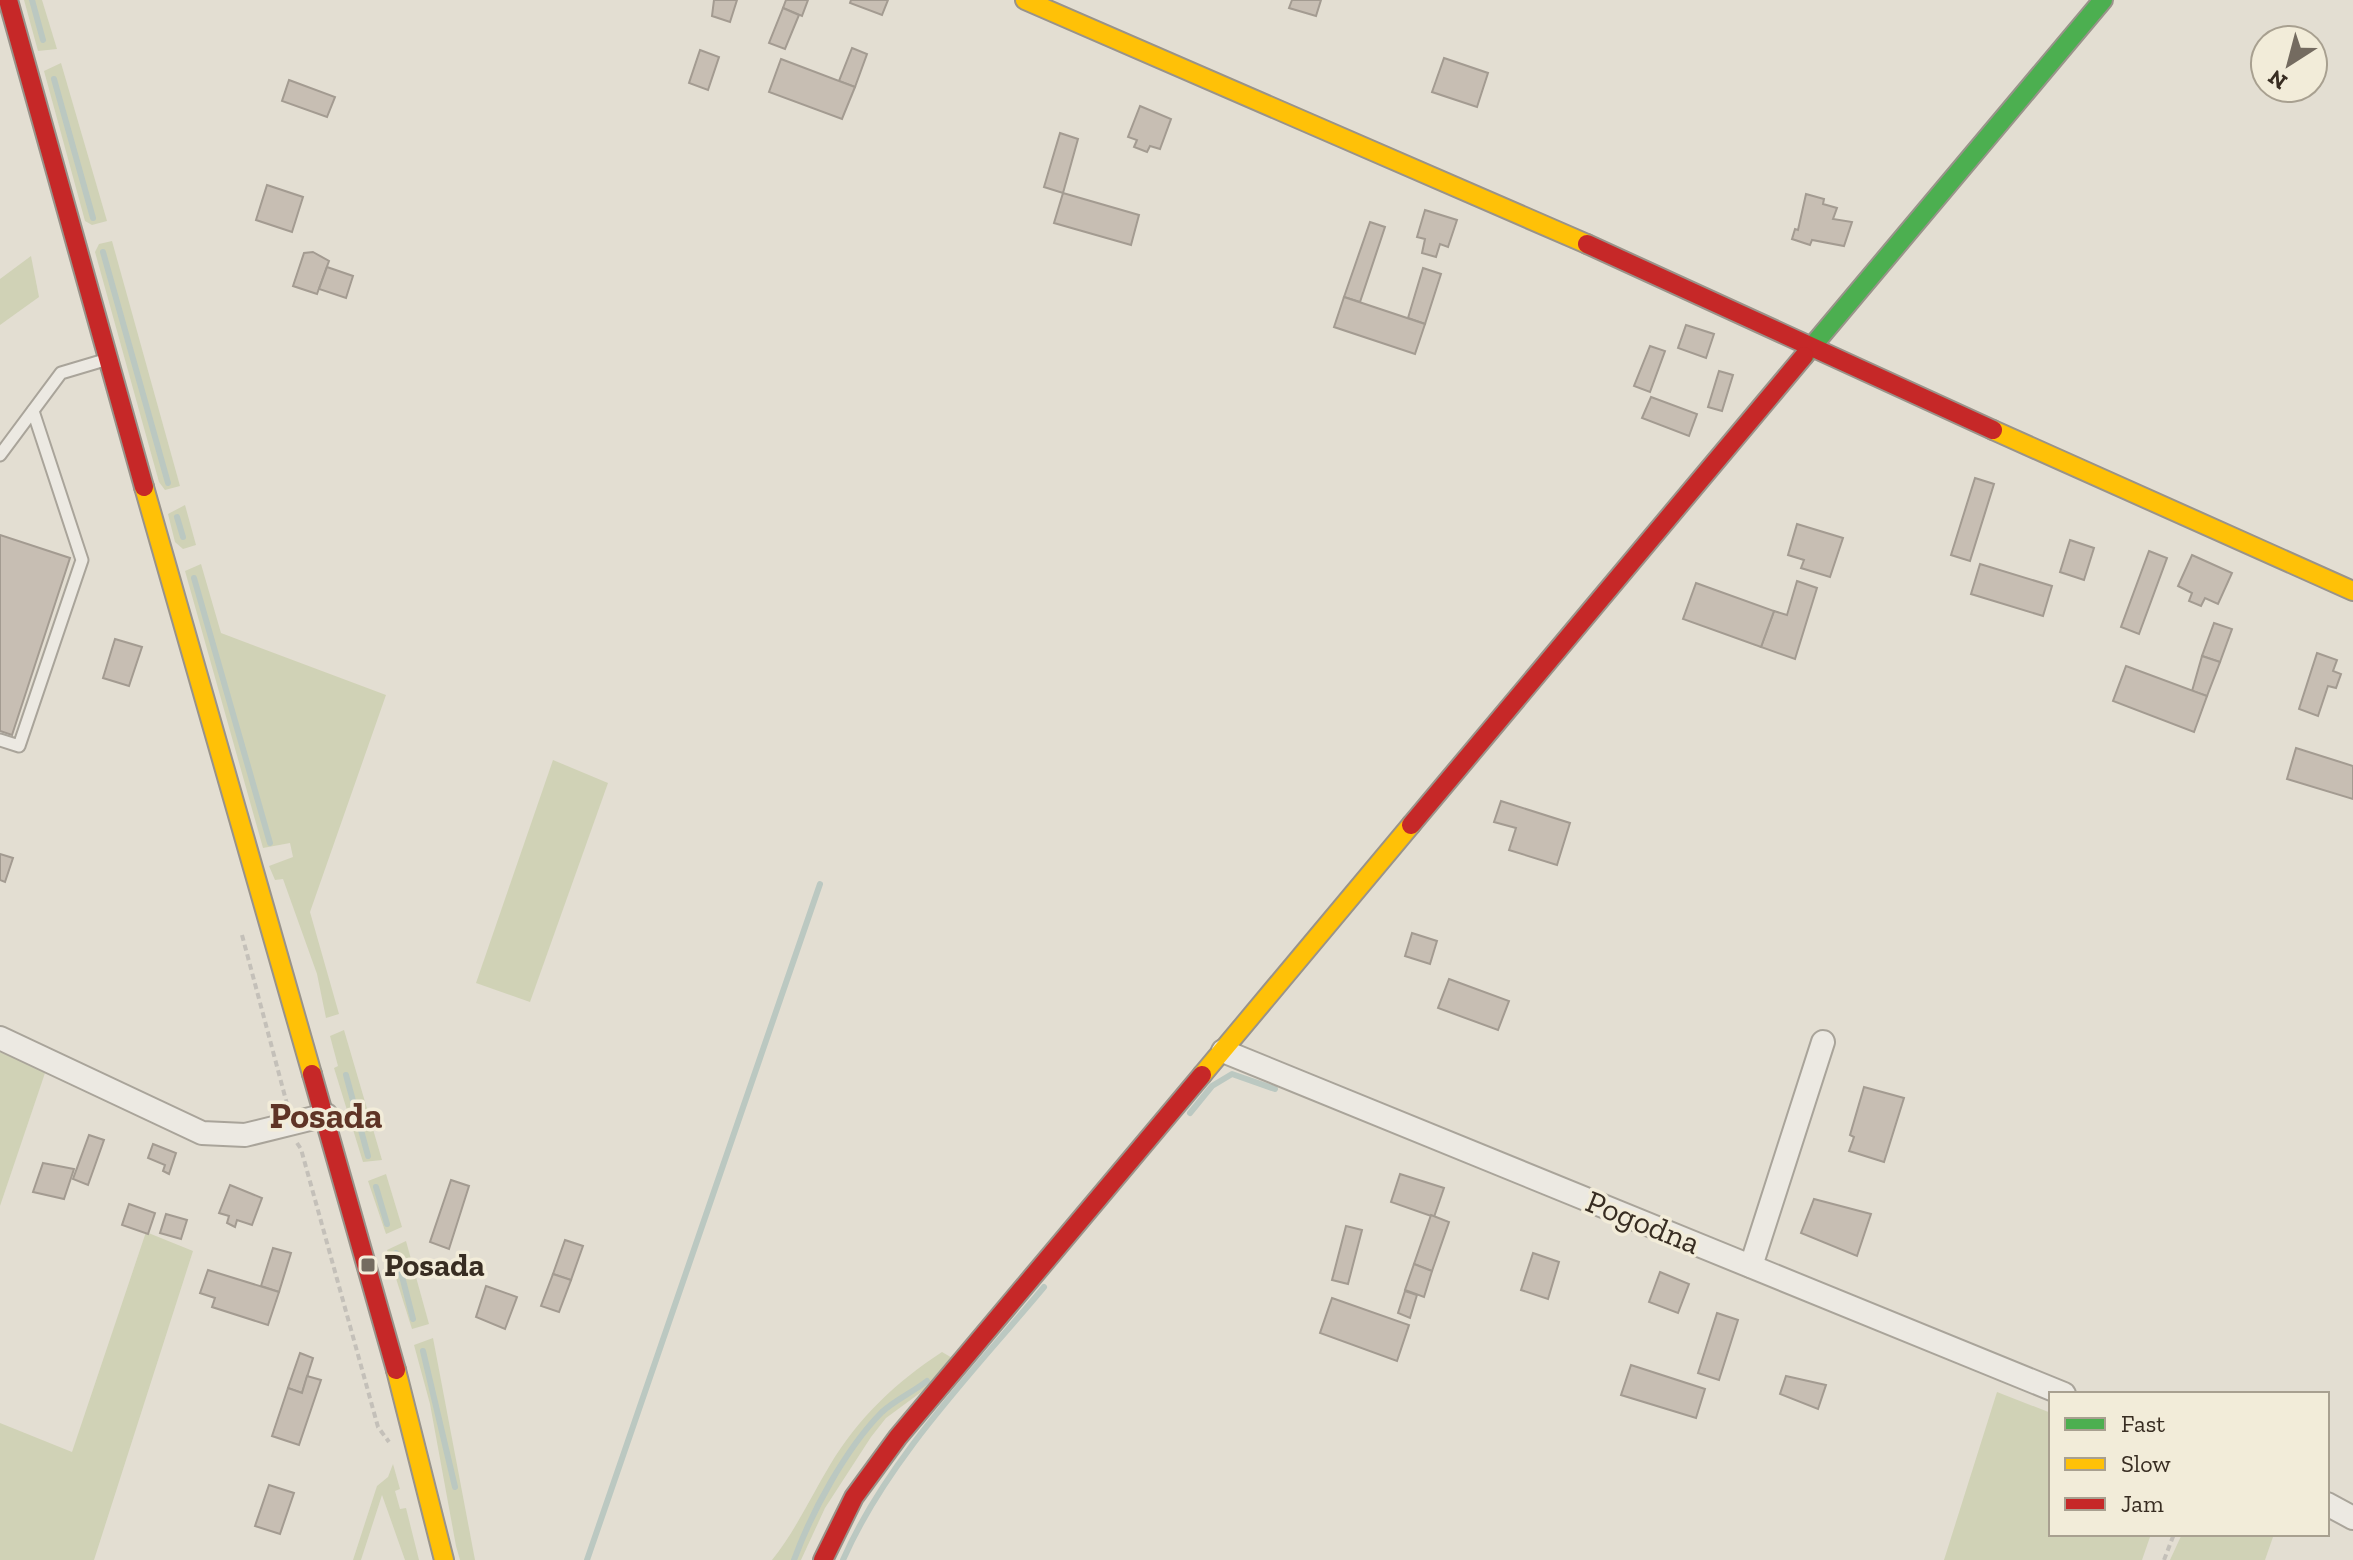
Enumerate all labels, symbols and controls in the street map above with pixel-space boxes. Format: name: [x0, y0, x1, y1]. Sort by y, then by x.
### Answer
north arrow: [2249, 24, 2329, 104]
text: N: [2263, 64, 2292, 96]
district label: Posada: [269, 1094, 383, 1137]
street label: Pogodna: [1581, 1182, 1705, 1262]
place label: Posada: [384, 1246, 485, 1284]
marker: Posada: [359, 1256, 377, 1274]
legend: [2049, 1392, 2329, 1536]
text: Fast: [2121, 1409, 2165, 1438]
text: Slow: [2121, 1449, 2171, 1478]
text: Jam: [2121, 1489, 2164, 1518]

